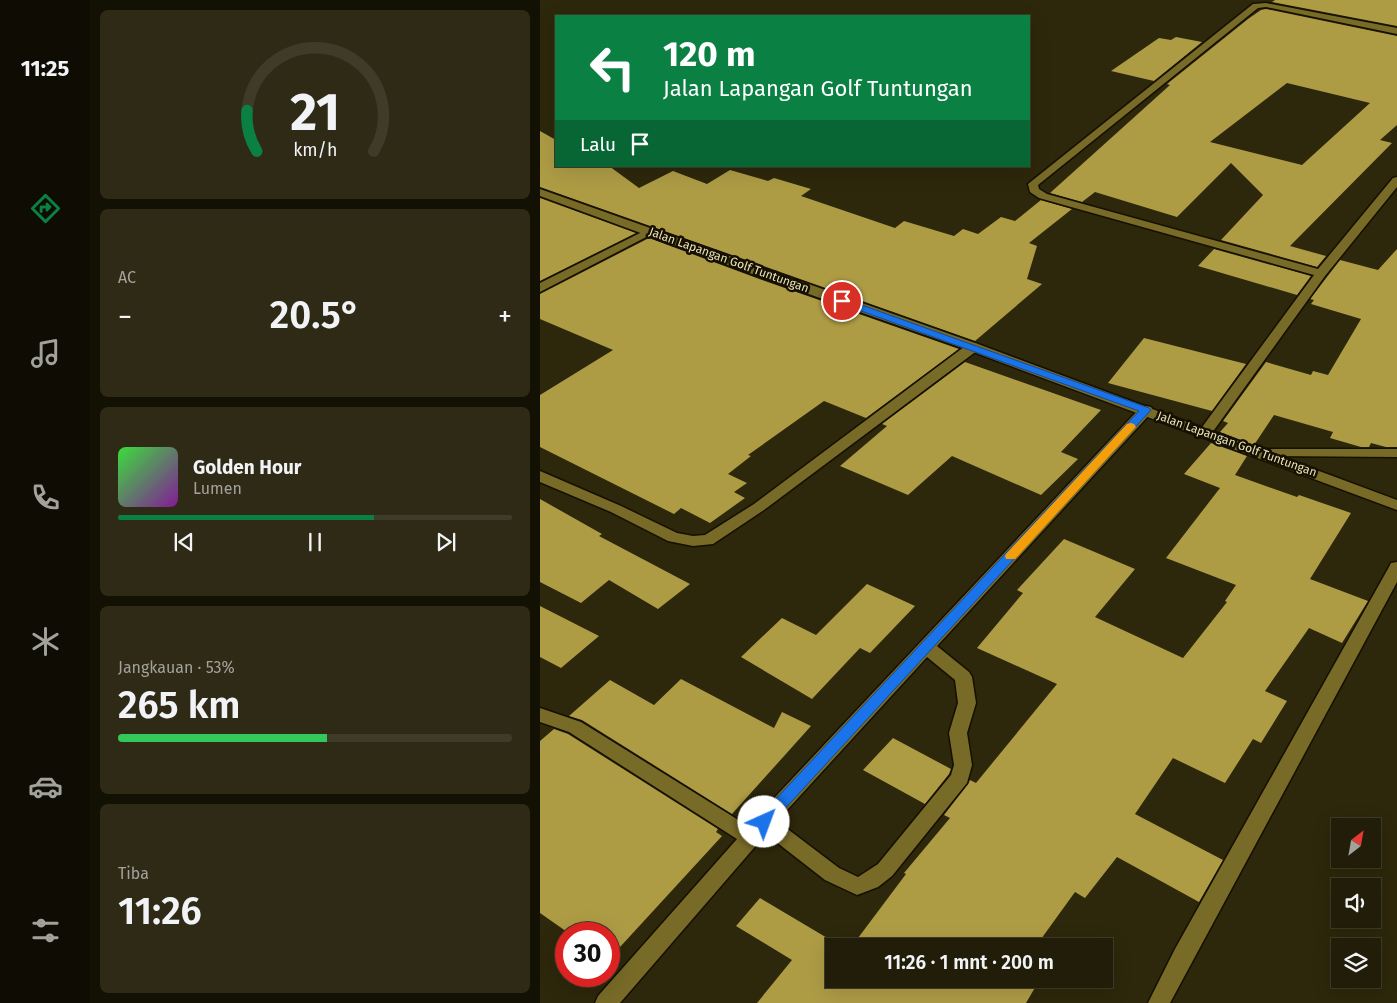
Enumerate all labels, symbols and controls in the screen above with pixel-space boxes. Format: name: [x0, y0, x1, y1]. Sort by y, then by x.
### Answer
text: 120 m: [663, 33, 756, 75]
icon: left: [580, 35, 645, 100]
text: 11:25: [21, 55, 69, 82]
text: Jalan Lapangan Golf Tuntungan: [663, 75, 973, 102]
text: 21: [290, 81, 340, 144]
icon: arrive: [626, 130, 654, 158]
text: Lalu: [580, 133, 616, 156]
text: km/h: [293, 139, 337, 161]
icon: directions: [28, 191, 63, 226]
street label: Jalan Lapangan Golf Tuntungan: [647, 225, 811, 295]
text: AC: [118, 268, 136, 287]
pin: [821, 280, 863, 322]
icon: arrive: [828, 287, 856, 315]
text: 20.5°: [270, 292, 360, 338]
text: −: [118, 300, 132, 333]
text: +: [498, 300, 512, 333]
icon: music: [28, 336, 63, 371]
street label: Jalan Lapangan Golf Tuntungan: [1155, 409, 1319, 479]
text: Golden Hour: [193, 456, 302, 479]
text: Lumen: [193, 479, 242, 498]
icon: phone: [28, 480, 63, 515]
icon: previous: [170, 528, 198, 556]
icon: pause: [301, 528, 329, 556]
icon: next: [432, 528, 460, 556]
icon: climate: [28, 624, 63, 659]
text: Jangkauan · 53%: [118, 658, 235, 677]
text: 265 km: [118, 682, 241, 728]
icon: car: [28, 769, 63, 804]
position arrow: [737, 795, 789, 847]
north arrow: [1331, 818, 1381, 868]
map controls: [1331, 818, 1381, 988]
text: Tiba: [118, 864, 149, 883]
button: sound: [1331, 878, 1381, 928]
text: 11:26: [118, 888, 202, 934]
icon: filters: [28, 913, 63, 948]
speed limit sign: 30: [555, 922, 620, 987]
button: layers: [1331, 938, 1381, 988]
text: 11:26 · 1 mnt · 200 m: [884, 951, 1054, 974]

